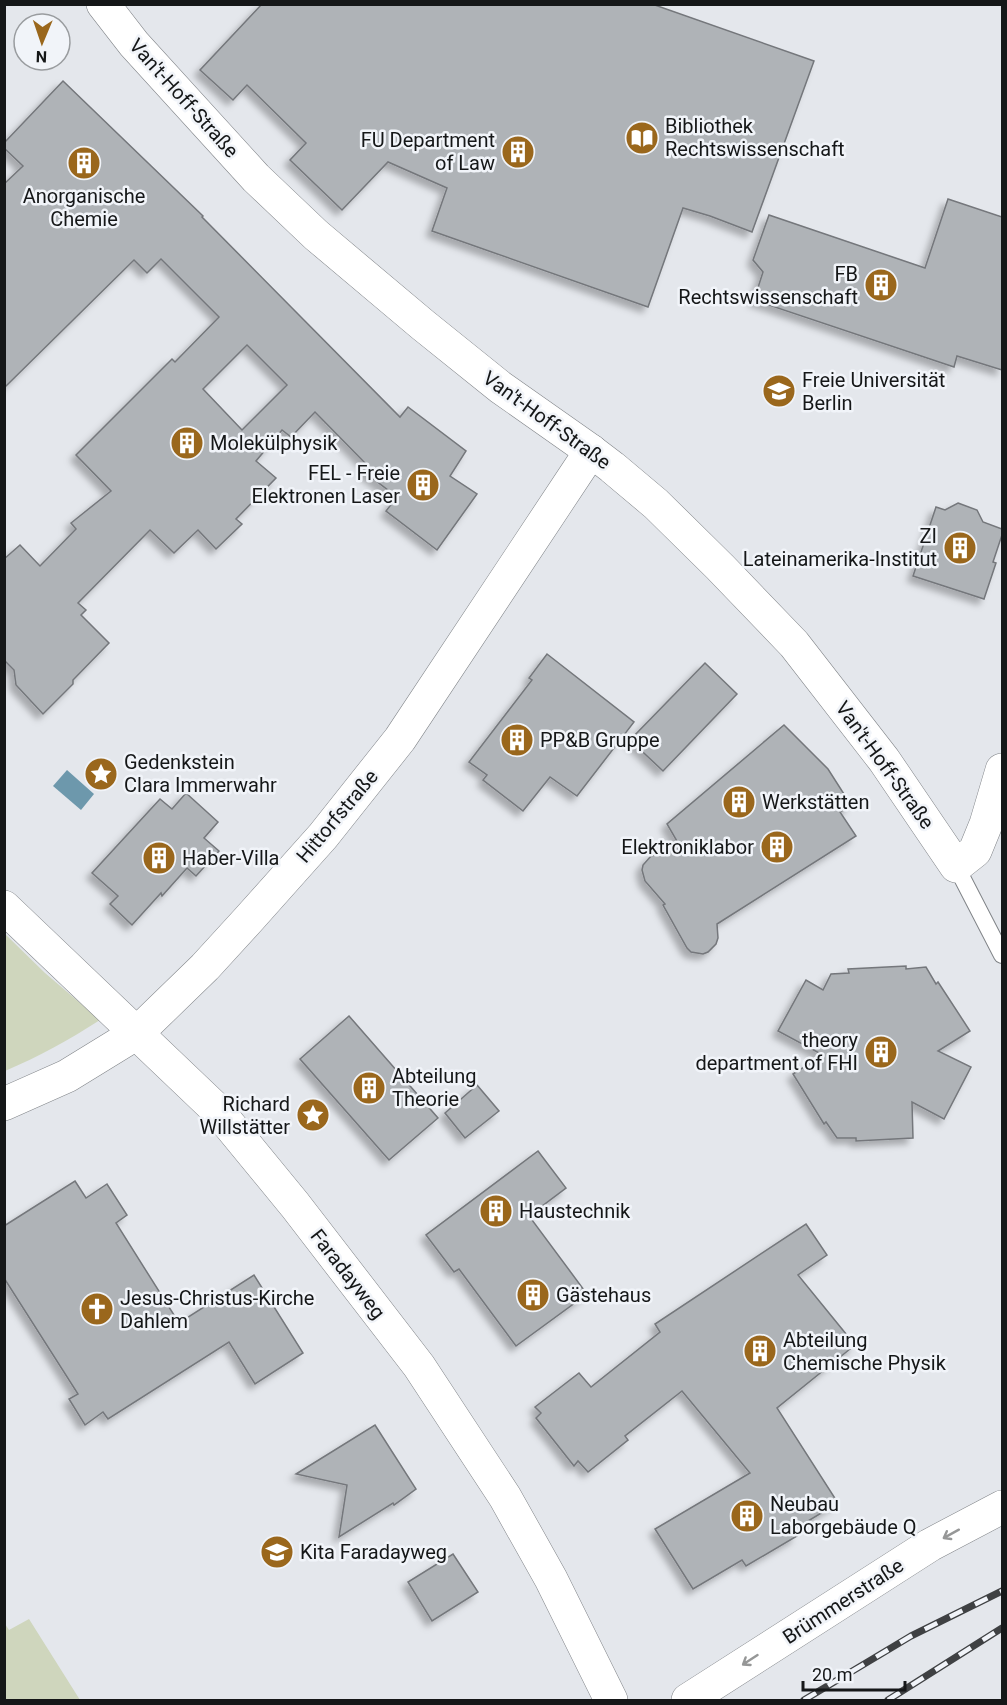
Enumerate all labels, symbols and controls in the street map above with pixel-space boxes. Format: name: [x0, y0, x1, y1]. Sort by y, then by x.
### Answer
north arrow: [12, 12, 72, 72]
street label: Van't-Hoff-Straße: [124, 33, 244, 163]
text: N: [36, 47, 47, 66]
place label: Bibliothek Rechtswissenschaft: [665, 114, 845, 161]
library icon: Bibliothek Rechtswissenschaft: [624, 120, 660, 156]
place label: FU Department of Law: [361, 128, 495, 175]
building icon: FU Department of Law: [500, 134, 536, 170]
building icon: Anorganische Chemie: [66, 145, 102, 181]
place label: Anorganische Chemie: [23, 184, 145, 231]
place label: FB Rechtswissenschaft: [678, 262, 858, 309]
building icon: FB Rechtswissenschaft: [863, 267, 899, 303]
street label: Van't-Hoff-Straße: [478, 366, 616, 474]
place label: Freie Universität Berlin: [802, 368, 945, 415]
school or university icon: Freie Universität Berlin: [761, 373, 797, 409]
building icon: Molekülphysik: [169, 425, 205, 461]
place label: Molekülphysik: [210, 431, 338, 455]
place label: FEL - Freie Elektronen Laser: [251, 461, 400, 508]
building icon: FEL - Freie Elektronen Laser: [405, 467, 441, 503]
place label: ZI Lateinamerika-Institut: [743, 524, 937, 571]
building icon: ZI Lateinamerika-Institut: [942, 530, 978, 566]
street label: Van't-Hoff-Straße: [831, 696, 939, 834]
building icon: PP&B Gruppe: [499, 722, 535, 758]
place label: PP&B Gruppe: [540, 728, 660, 752]
place label: Gedenkstein Clara Immerwahr: [124, 750, 277, 797]
place icon: Gedenkstein Clara Immerwahr: [83, 756, 119, 792]
street label: Hittorfstraße: [291, 765, 383, 867]
building icon: Werkstätten: [721, 784, 757, 820]
place label: Werkstätten: [762, 790, 869, 814]
building icon: Elektroniklabor: [759, 829, 795, 865]
place label: Elektroniklabor: [621, 835, 754, 859]
building icon: Haber-Villa: [141, 840, 177, 876]
place label: Haber-Villa: [182, 846, 280, 870]
place label: theory department of FHI: [695, 1028, 859, 1075]
building icon: theory department of FHI: [863, 1034, 899, 1070]
place label: Abteilung Theorie: [392, 1064, 476, 1111]
building icon: Abteilung Theorie: [351, 1070, 387, 1106]
place label: Richard Willstätter: [199, 1092, 290, 1139]
place icon: Richard Willstätter: [295, 1097, 331, 1133]
building icon: Haustechnik: [478, 1193, 514, 1229]
place label: Haustechnik: [519, 1199, 631, 1223]
street label: Faradayweg: [306, 1224, 390, 1324]
building icon: Gästehaus: [515, 1277, 551, 1313]
place label: Gästehaus: [556, 1283, 651, 1307]
place label: Jesus-Christus-Kirche Dahlem: [120, 1286, 314, 1333]
church icon: Jesus-Christus-Kirche Dahlem: [79, 1291, 115, 1327]
place label: Abteilung Chemische Physik: [783, 1328, 947, 1375]
building icon: Abteilung Chemische Physik: [742, 1333, 778, 1369]
place label: Neubau Laborgebäude Q: [770, 1492, 916, 1539]
building icon: Neubau Laborgebäude Q: [729, 1498, 765, 1534]
one-way arrow: [943, 1528, 960, 1540]
school or university icon: Kita Faradayweg: [259, 1534, 295, 1570]
place label: Kita Faradayweg: [300, 1540, 447, 1564]
street label: Brümmerstraße: [778, 1553, 908, 1649]
one-way arrow: [742, 1654, 759, 1667]
scale bar: [803, 1654, 905, 1692]
text: 20 m: [812, 1664, 852, 1685]

